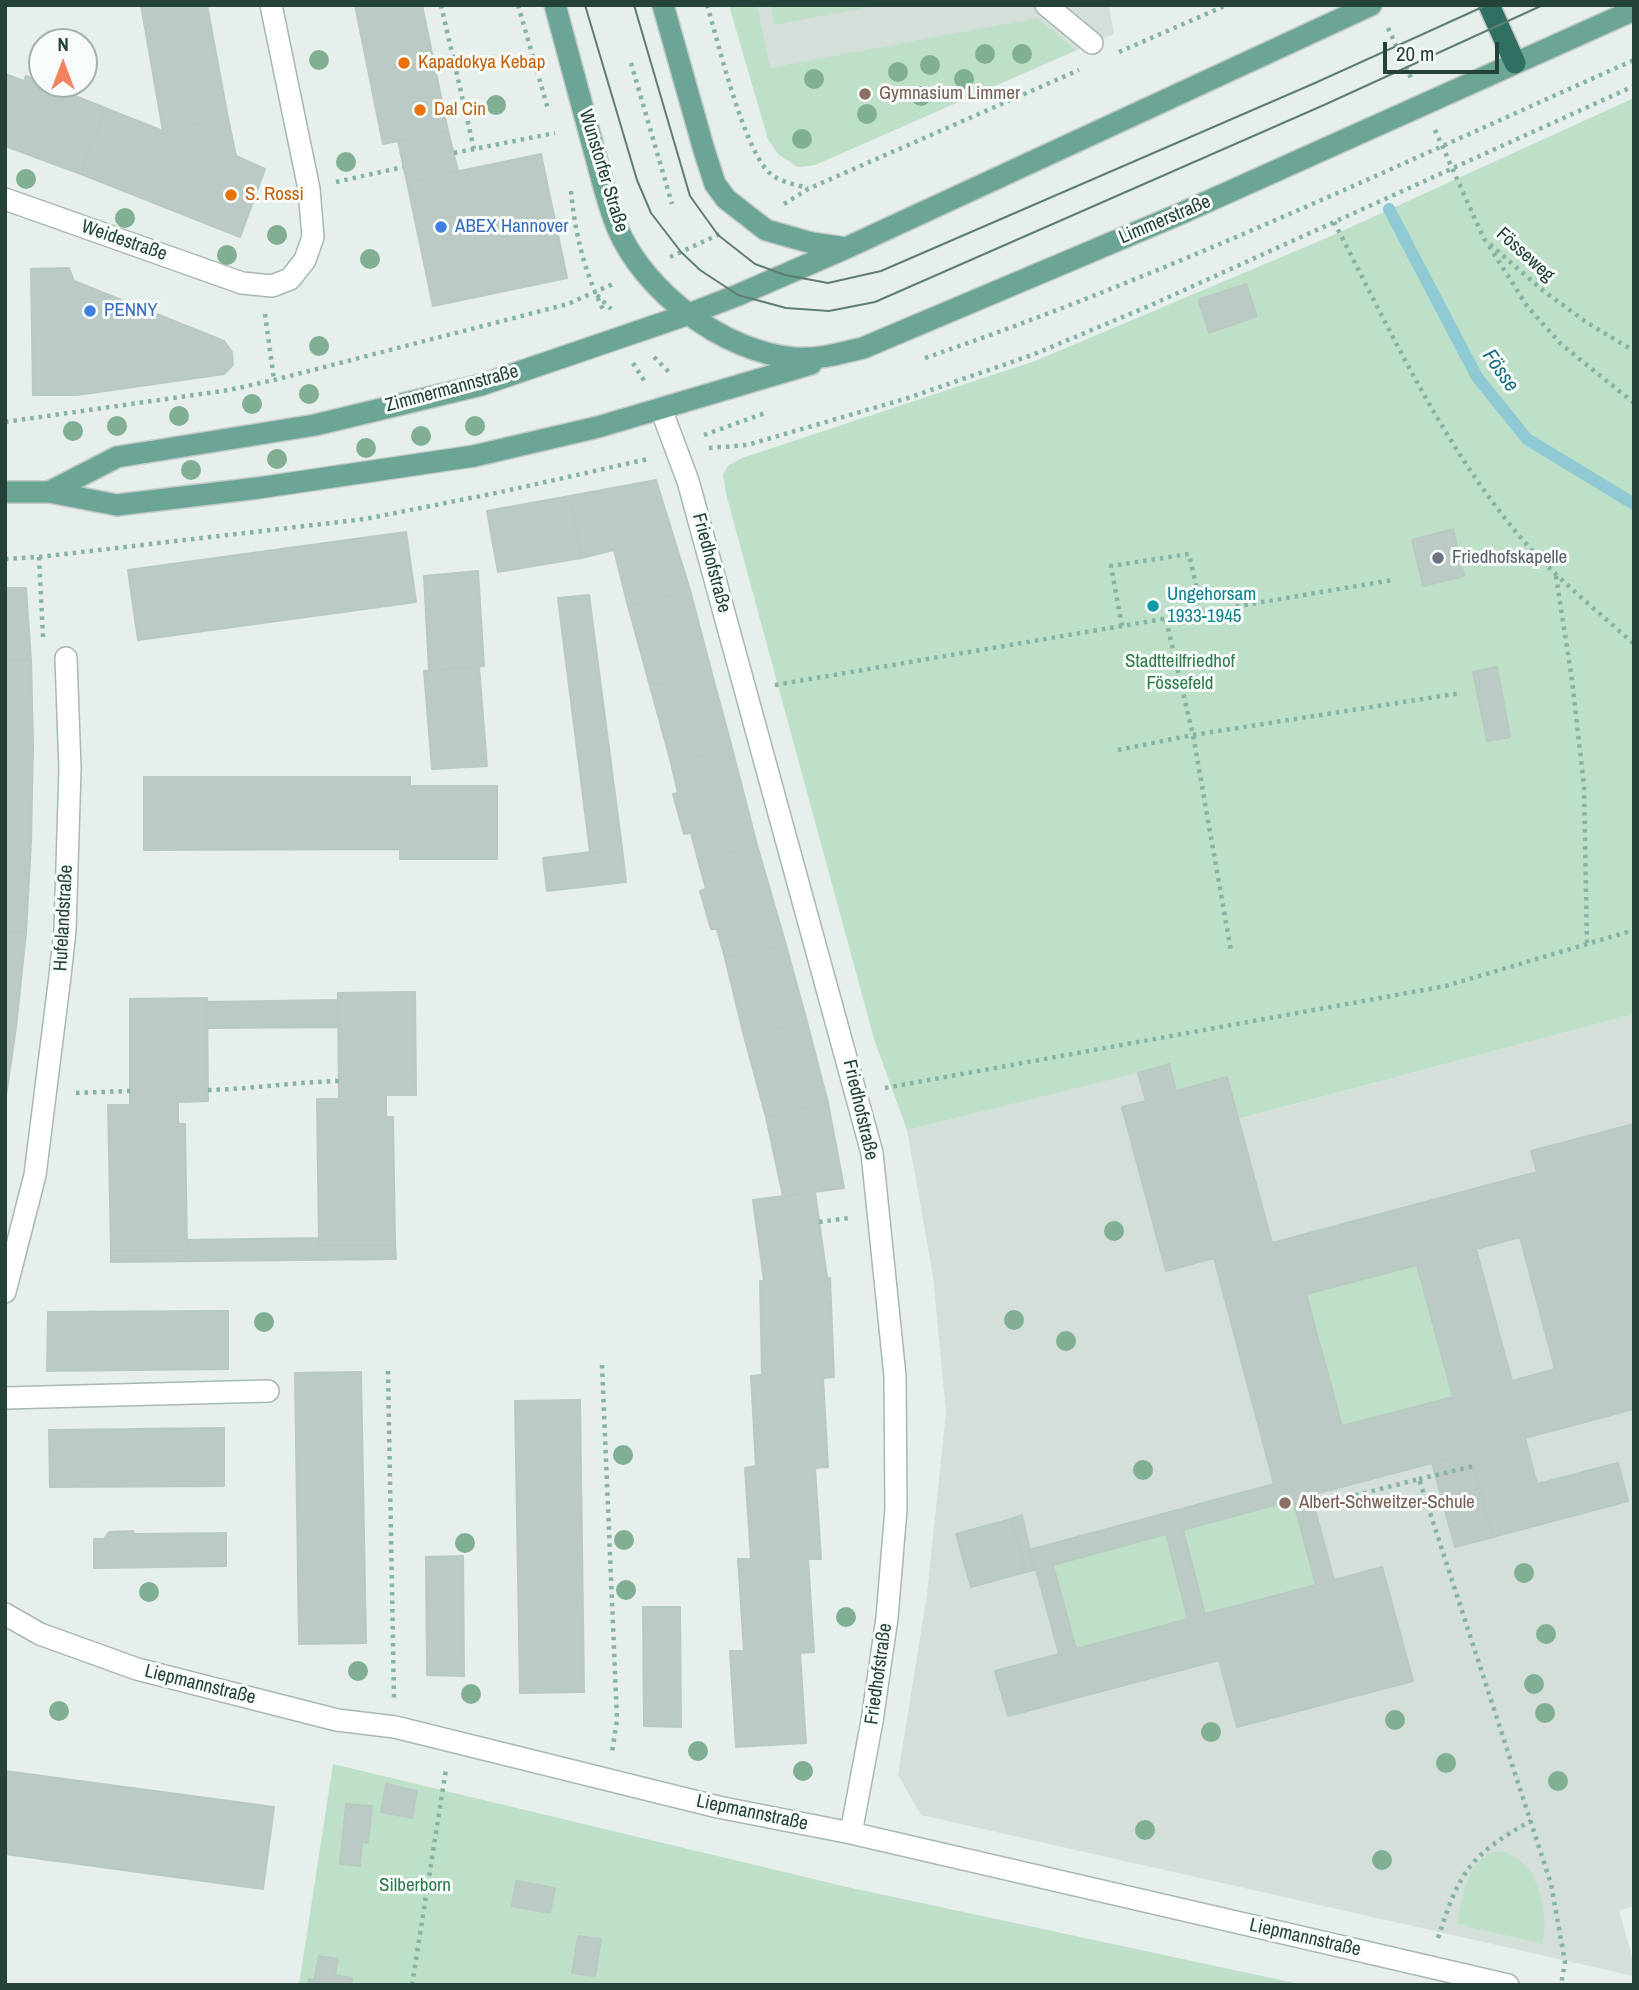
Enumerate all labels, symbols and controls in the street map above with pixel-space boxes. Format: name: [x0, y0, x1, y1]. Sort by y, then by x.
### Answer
north arrow: [28, 28, 98, 98]
scale bar: [1387, 28, 1502, 72]
text: N: [57, 31, 69, 57]
text: 20 m: [1396, 39, 1434, 68]
place label: Kapadokya Kebap: [418, 52, 545, 74]
marker: Kapadokya Kebap: [396, 55, 412, 71]
place label: Gymnasium Limmer: [879, 83, 1020, 105]
marker: Gymnasium Limmer: [857, 86, 873, 102]
place label: Dal Cin: [434, 99, 486, 121]
marker: Dal Cin: [412, 102, 428, 118]
street label: Wunstorfer Straße: [574, 107, 632, 235]
place label: S. Rossi: [245, 184, 304, 206]
marker: S. Rossi: [223, 187, 239, 203]
street label: Limmerstraße: [1116, 191, 1214, 249]
street label: Weidestraße: [78, 216, 170, 266]
place label: ABEX Hannover: [455, 216, 568, 238]
marker: ABEX Hannover: [433, 219, 449, 235]
street label: Fösseweg: [1491, 223, 1559, 287]
place label: PENNY: [104, 300, 158, 322]
marker: PENNY: [82, 303, 98, 319]
water label: Fösse: [1476, 345, 1524, 397]
street label: Zimmermannstraße: [383, 360, 521, 418]
street label: Friedhofstraße: [687, 511, 735, 615]
place label: Friedhofskapelle: [1452, 547, 1567, 569]
marker: Friedhofskapelle: [1430, 550, 1446, 566]
place label: Ungehorsam 1933-1945: [1167, 584, 1256, 628]
marker: Ungehorsam 1933-1945: [1145, 598, 1161, 614]
park label: Stadtteilfriedhof Fössefeld: [1125, 651, 1235, 695]
street label: Hufelandstraße: [50, 864, 78, 972]
street label: Friedhofstraße: [837, 1058, 883, 1162]
place label: Albert-Schweitzer-Schule: [1299, 1492, 1475, 1514]
marker: Albert-Schweitzer-Schule: [1277, 1495, 1293, 1511]
street label: Friedhofstraße: [861, 1622, 897, 1726]
street label: Liepmannstraße: [142, 1660, 258, 1710]
street label: Liepmannstraße: [694, 1790, 810, 1836]
park label: Silberborn: [379, 1875, 451, 1897]
street label: Liepmannstraße: [1247, 1914, 1363, 1962]

